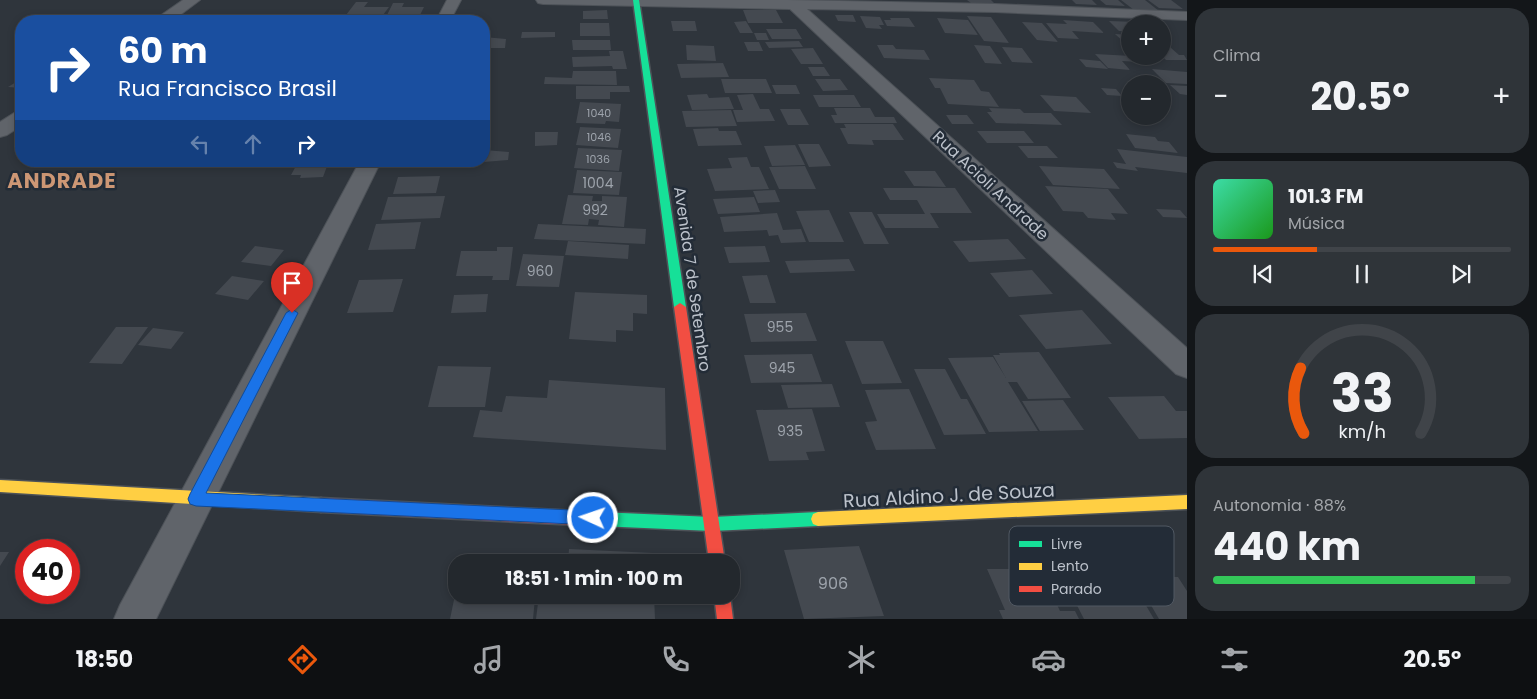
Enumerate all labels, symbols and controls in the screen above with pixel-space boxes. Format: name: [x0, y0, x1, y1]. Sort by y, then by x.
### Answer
map controls: [1121, 15, 1171, 125]
button: +: [1121, 15, 1171, 65]
text: 60 m: [118, 26, 208, 75]
icon: right: [35, 35, 100, 100]
text: Clima: [1213, 44, 1261, 67]
text: 20.5°: [1310, 70, 1410, 123]
text: Rua Francisco Brasil: [118, 73, 337, 104]
button: −: [1121, 75, 1171, 125]
text: −: [1213, 77, 1228, 116]
text: +: [1492, 77, 1511, 116]
house number: 1040: [587, 105, 611, 121]
street label: Rua Acioli Andrade: [928, 125, 1054, 245]
house number: 1046: [587, 129, 611, 145]
icon: left: [186, 130, 214, 158]
icon: ahead: [239, 130, 267, 158]
icon: right: [292, 130, 320, 158]
house number: 1036: [586, 151, 610, 167]
district label: ANDRADE: [7, 166, 117, 195]
house number: 1004: [583, 173, 614, 193]
text: 101.3 FM: [1288, 183, 1363, 210]
street label: Avenida 7 de Setembro: [668, 185, 717, 373]
house number: 992: [582, 200, 608, 220]
text: Música: [1288, 212, 1345, 235]
icon: previous: [1249, 260, 1277, 288]
icon: pause: [1348, 260, 1376, 288]
icon: next: [1447, 260, 1475, 288]
house number: 960: [527, 261, 553, 281]
pin: [271, 262, 313, 313]
icon: arrive: [278, 269, 306, 297]
house number: 955: [767, 317, 793, 337]
text: 33: [1331, 357, 1393, 430]
house number: 945: [769, 358, 795, 378]
text: km/h: [1338, 419, 1386, 444]
house number: 935: [777, 421, 803, 441]
street label: Rua Aldino J. de Souza: [843, 476, 1056, 515]
position arrow: [566, 491, 618, 543]
text: Autonomia · 88%: [1213, 494, 1346, 517]
text: 440 km: [1213, 520, 1361, 573]
legend: [1009, 526, 1174, 606]
text: Livre: [1051, 534, 1083, 554]
speed limit sign: 40: [15, 539, 80, 604]
text: Lento: [1051, 556, 1089, 576]
text: 18:51 · 1 min · 100 m: [505, 565, 683, 592]
house number: 906: [818, 572, 848, 595]
text: Parado: [1051, 579, 1102, 599]
icon: directions: [285, 642, 320, 677]
icon: music: [471, 642, 506, 677]
icon: phone: [658, 642, 693, 677]
icon: climate: [844, 642, 879, 677]
icon: car: [1031, 642, 1066, 677]
icon: filters: [1217, 642, 1252, 677]
text: 18:50: [76, 644, 133, 675]
text: 20.5°: [1404, 644, 1461, 675]

